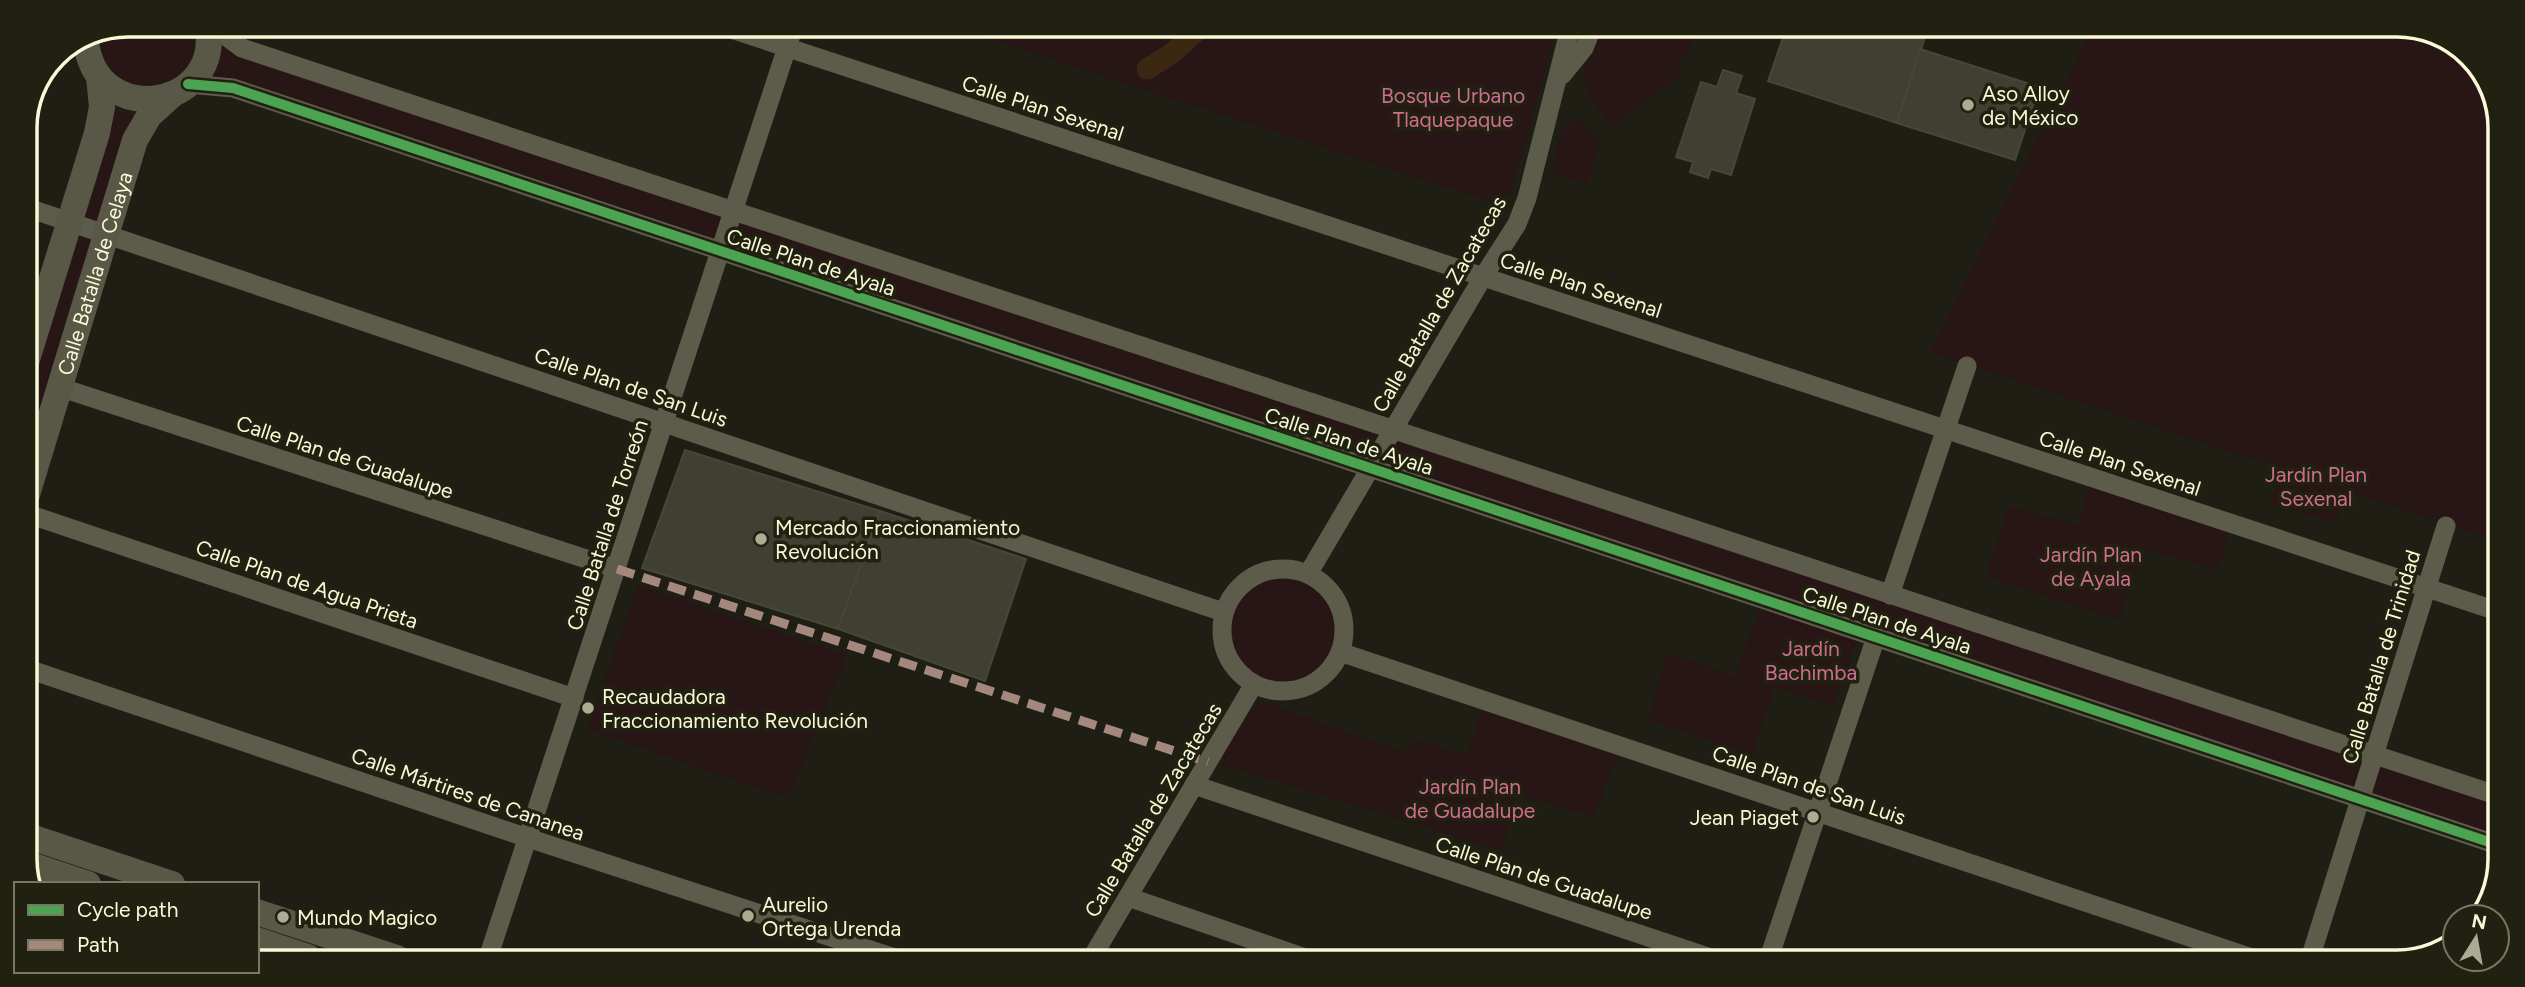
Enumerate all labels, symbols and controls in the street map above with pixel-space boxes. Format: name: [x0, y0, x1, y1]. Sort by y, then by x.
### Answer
street label: Calle Plan Sexenal: [959, 70, 1127, 146]
place label: Aso Alloy de México: [1982, 81, 2079, 130]
park label: Bosque Urbano Tlaquepaque: [1381, 83, 1525, 132]
marker: Aso Alloy de México: [1960, 97, 1976, 113]
street label: Calle Batalla de Celaya: [52, 169, 137, 378]
street label: Calle Batalla de Zacatecas: [1367, 191, 1511, 417]
street label: Calle Plan de Ayala: [723, 223, 899, 301]
street label: Calle Plan Sexenal: [1497, 247, 1665, 323]
street label: Calle Plan de San Luis: [531, 342, 731, 432]
street label: Calle Plan de Ayala: [1261, 402, 1437, 480]
street label: Calle Plan de Guadalupe: [233, 410, 457, 504]
street label: Calle Batalla de Torreón: [561, 417, 653, 633]
street label: Calle Plan Sexenal: [2036, 425, 2204, 501]
park label: Jardín Plan Sexenal: [2265, 462, 2367, 511]
place label: Mercado Fraccionamiento Revolución: [775, 515, 1020, 564]
marker: Mercado Fraccionamiento Revolución: [753, 531, 769, 547]
street label: Calle Plan de Agua Prieta: [193, 534, 421, 634]
park label: Jardín Plan de Ayala: [2040, 542, 2142, 591]
street label: Calle Batalla de Trinidad: [2337, 547, 2425, 767]
street label: Calle Plan de Ayala: [1799, 581, 1975, 659]
park label: Jardín Bachimba: [1765, 636, 1857, 685]
place label: Recaudadora Fraccionamiento Revolución: [602, 684, 868, 733]
street label: Calle Batalla de Zacatecas: [1079, 698, 1227, 922]
marker: Recaudadora Fraccionamiento Revolución: [580, 700, 596, 716]
street label: Calle Plan de San Luis: [1709, 740, 1909, 830]
street label: Calle Mártires de Cananea: [348, 742, 588, 846]
park label: Jardín Plan de Guadalupe: [1405, 774, 1535, 823]
place label: Jean Piaget: [1690, 805, 1799, 830]
marker: Jean Piaget: [1805, 809, 1821, 825]
street label: Calle Plan de Guadalupe: [1432, 831, 1656, 925]
legend: [14, 882, 259, 973]
place label: Aurelio Ortega Urenda: [762, 892, 901, 941]
text: Cycle path: [77, 897, 178, 922]
north arrow: [2441, 903, 2511, 973]
place label: Mundo Magico: [297, 905, 437, 930]
marker: Aurelio Ortega Urenda: [740, 908, 756, 924]
marker: Mundo Magico: [275, 909, 291, 925]
text: N: [2470, 909, 2489, 934]
text: Path: [77, 932, 119, 957]

